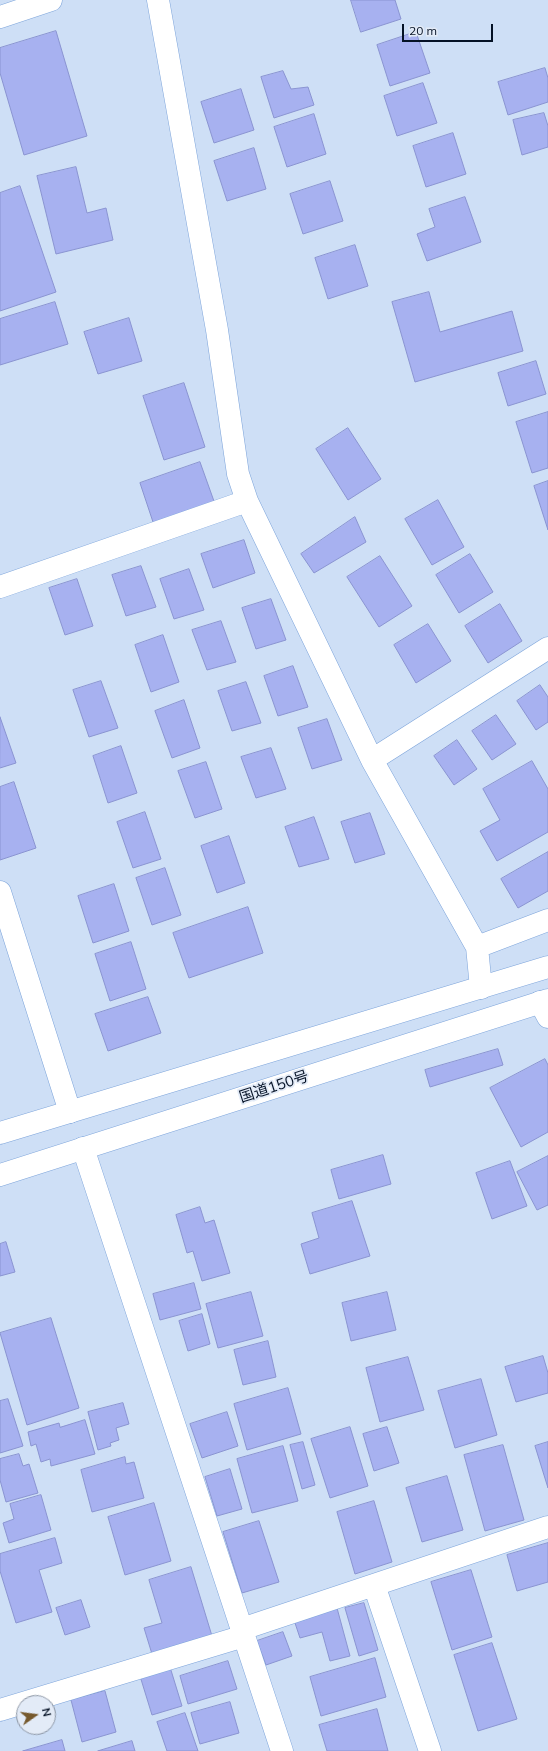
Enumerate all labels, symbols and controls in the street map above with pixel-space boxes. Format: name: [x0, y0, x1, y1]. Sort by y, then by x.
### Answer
scale bar: [404, 16, 495, 42]
text: 20 m: [409, 23, 437, 38]
street label: 国道150号: [237, 1067, 311, 1107]
north arrow: [16, 1695, 56, 1735]
text: N: [39, 1707, 54, 1718]

